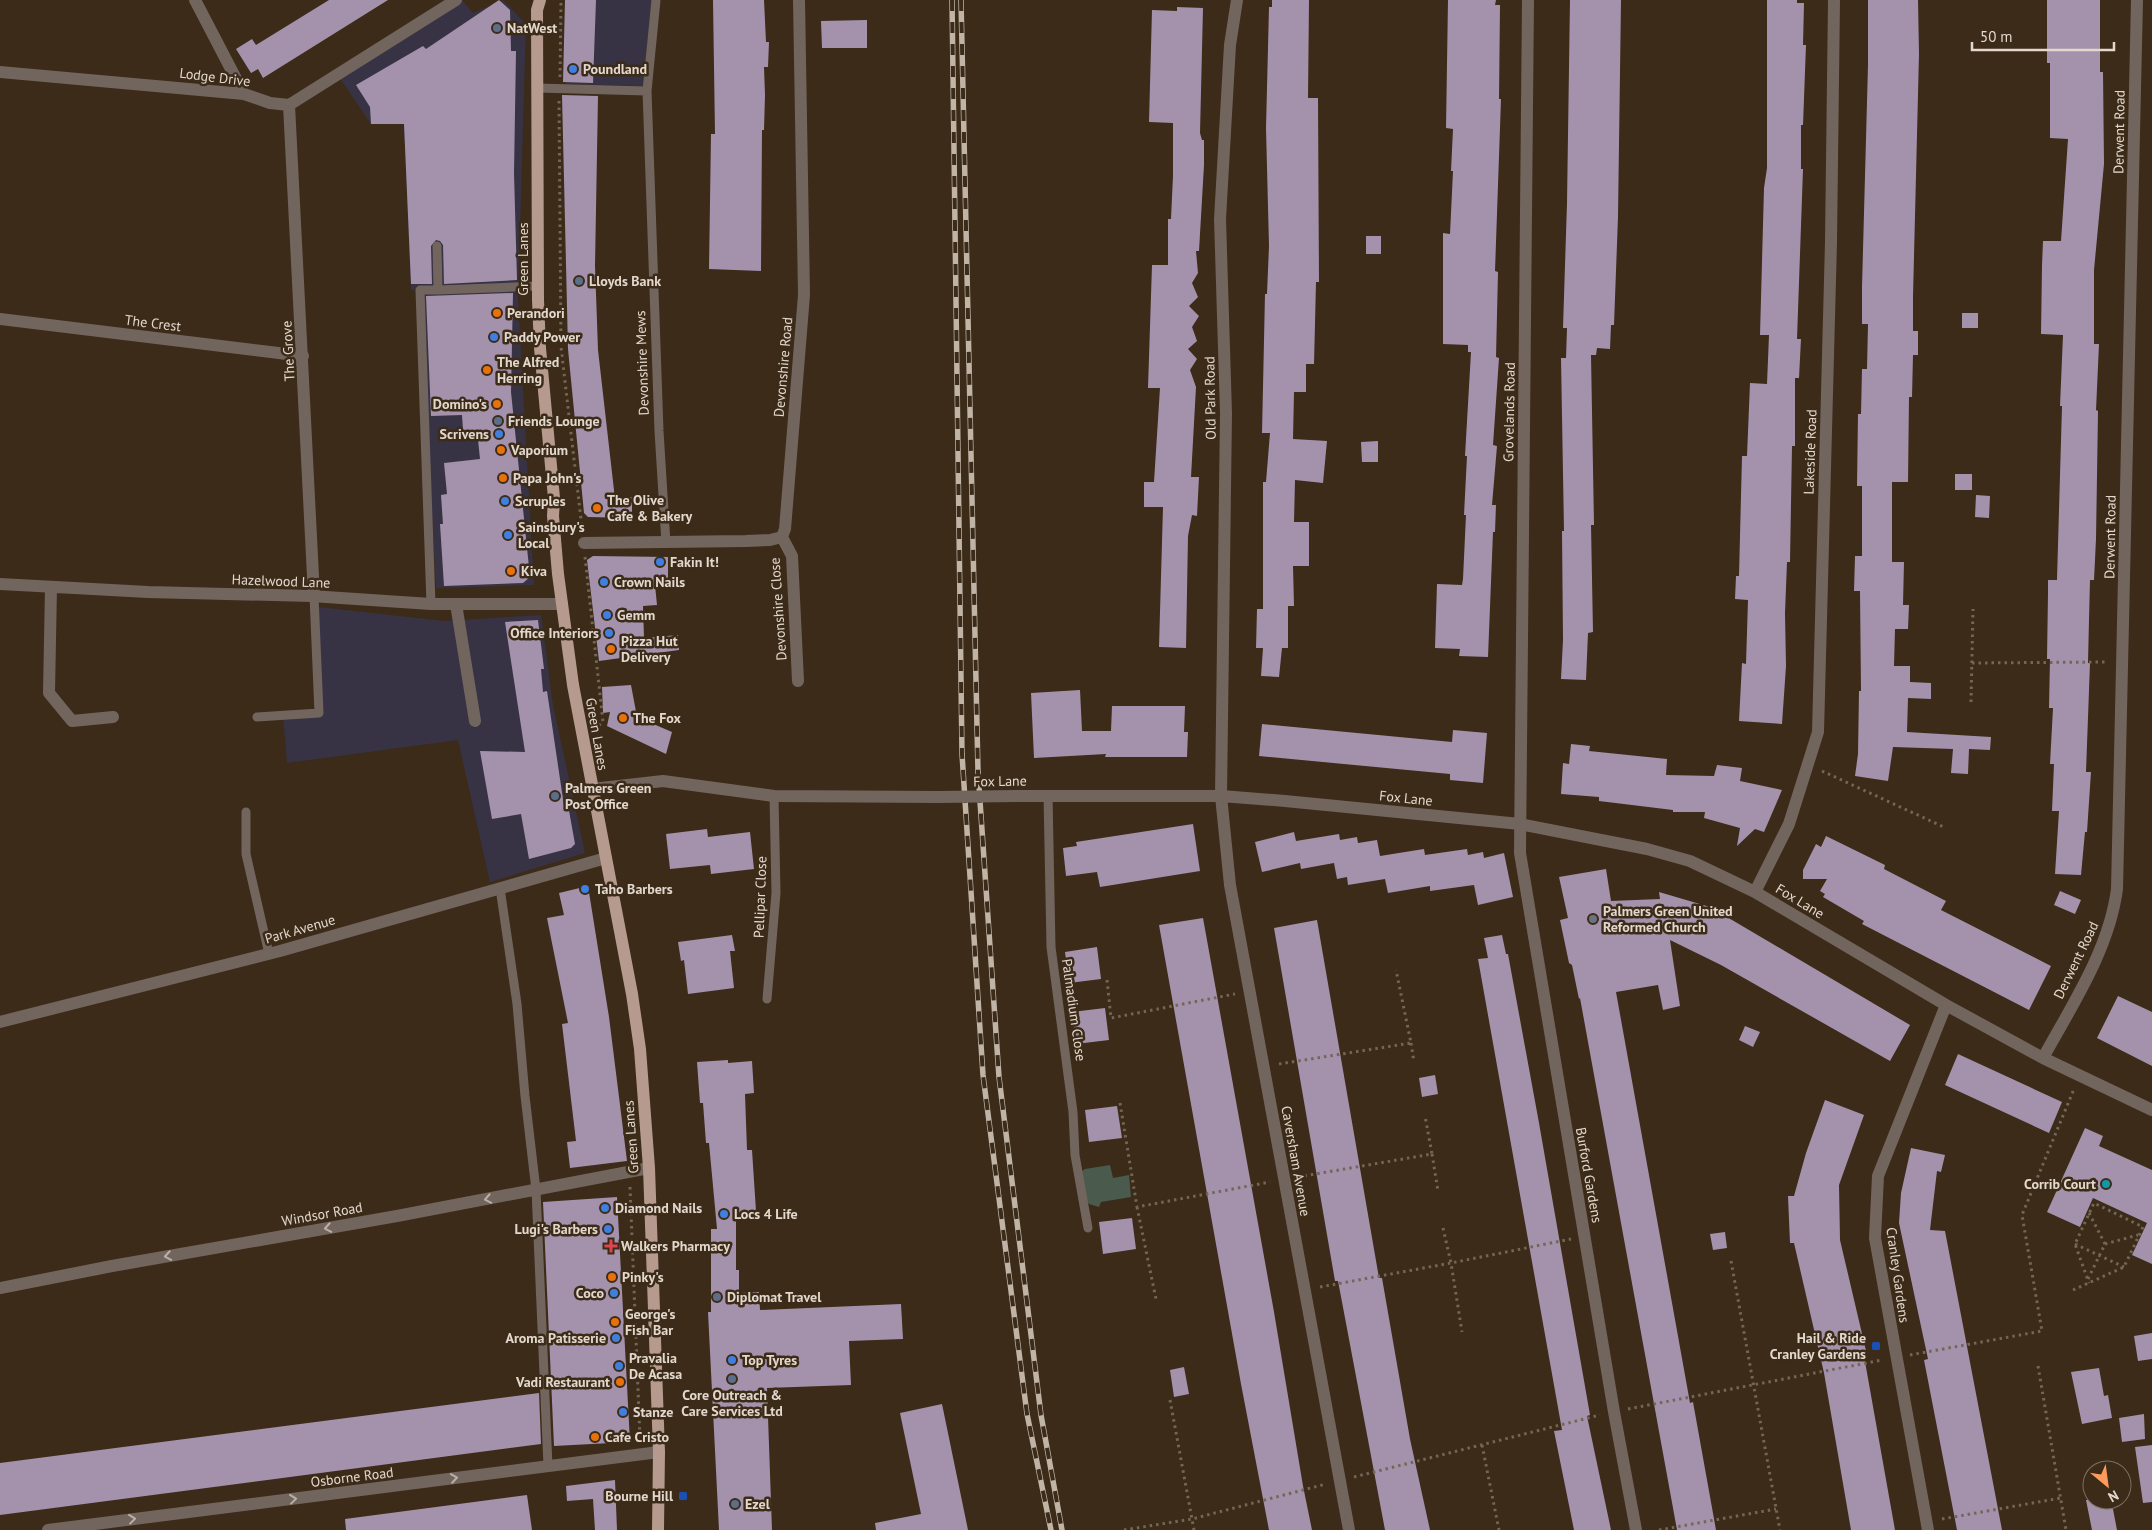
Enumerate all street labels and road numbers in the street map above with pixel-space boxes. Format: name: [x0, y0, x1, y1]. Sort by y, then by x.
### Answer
street label: Lodge Drive: [179, 64, 251, 90]
street label: Derwent Road: [2109, 90, 2129, 174]
street label: Green Lanes: [514, 222, 532, 296]
street label: Devonshire Mews: [631, 310, 653, 416]
street label: The Crest: [124, 311, 182, 335]
street label: Devonshire Road: [770, 316, 796, 418]
street label: The Grove: [277, 320, 299, 382]
street label: Old Park Road: [1200, 356, 1220, 440]
street label: Grovelands Road: [1499, 362, 1519, 462]
street label: Lakeside Road: [1800, 409, 1820, 495]
street label: Derwent Road: [2100, 495, 2120, 579]
street label: Devonshire Close: [765, 557, 791, 661]
street label: Hazelwood Lane: [231, 570, 331, 592]
street label: Green Lanes: [582, 696, 612, 772]
street label: Fox Lane: [973, 772, 1027, 790]
street label: Fox Lane: [1378, 786, 1434, 810]
street label: Pellipar Close: [750, 856, 770, 938]
street label: Fox Lane: [1772, 879, 1828, 923]
street label: Park Avenue: [263, 910, 337, 948]
street label: Derwent Road: [2049, 918, 2103, 1002]
street label: Palmadium Close: [1058, 958, 1090, 1062]
street label: Green Lanes: [619, 1100, 643, 1174]
street label: Caversham Avenue: [1277, 1104, 1315, 1218]
street label: Burford Gardens: [1572, 1126, 1606, 1224]
street label: Windsor Road: [280, 1198, 364, 1230]
street label: Cranley Gardens: [1882, 1226, 1914, 1324]
street label: Osborne Road: [309, 1463, 395, 1491]

